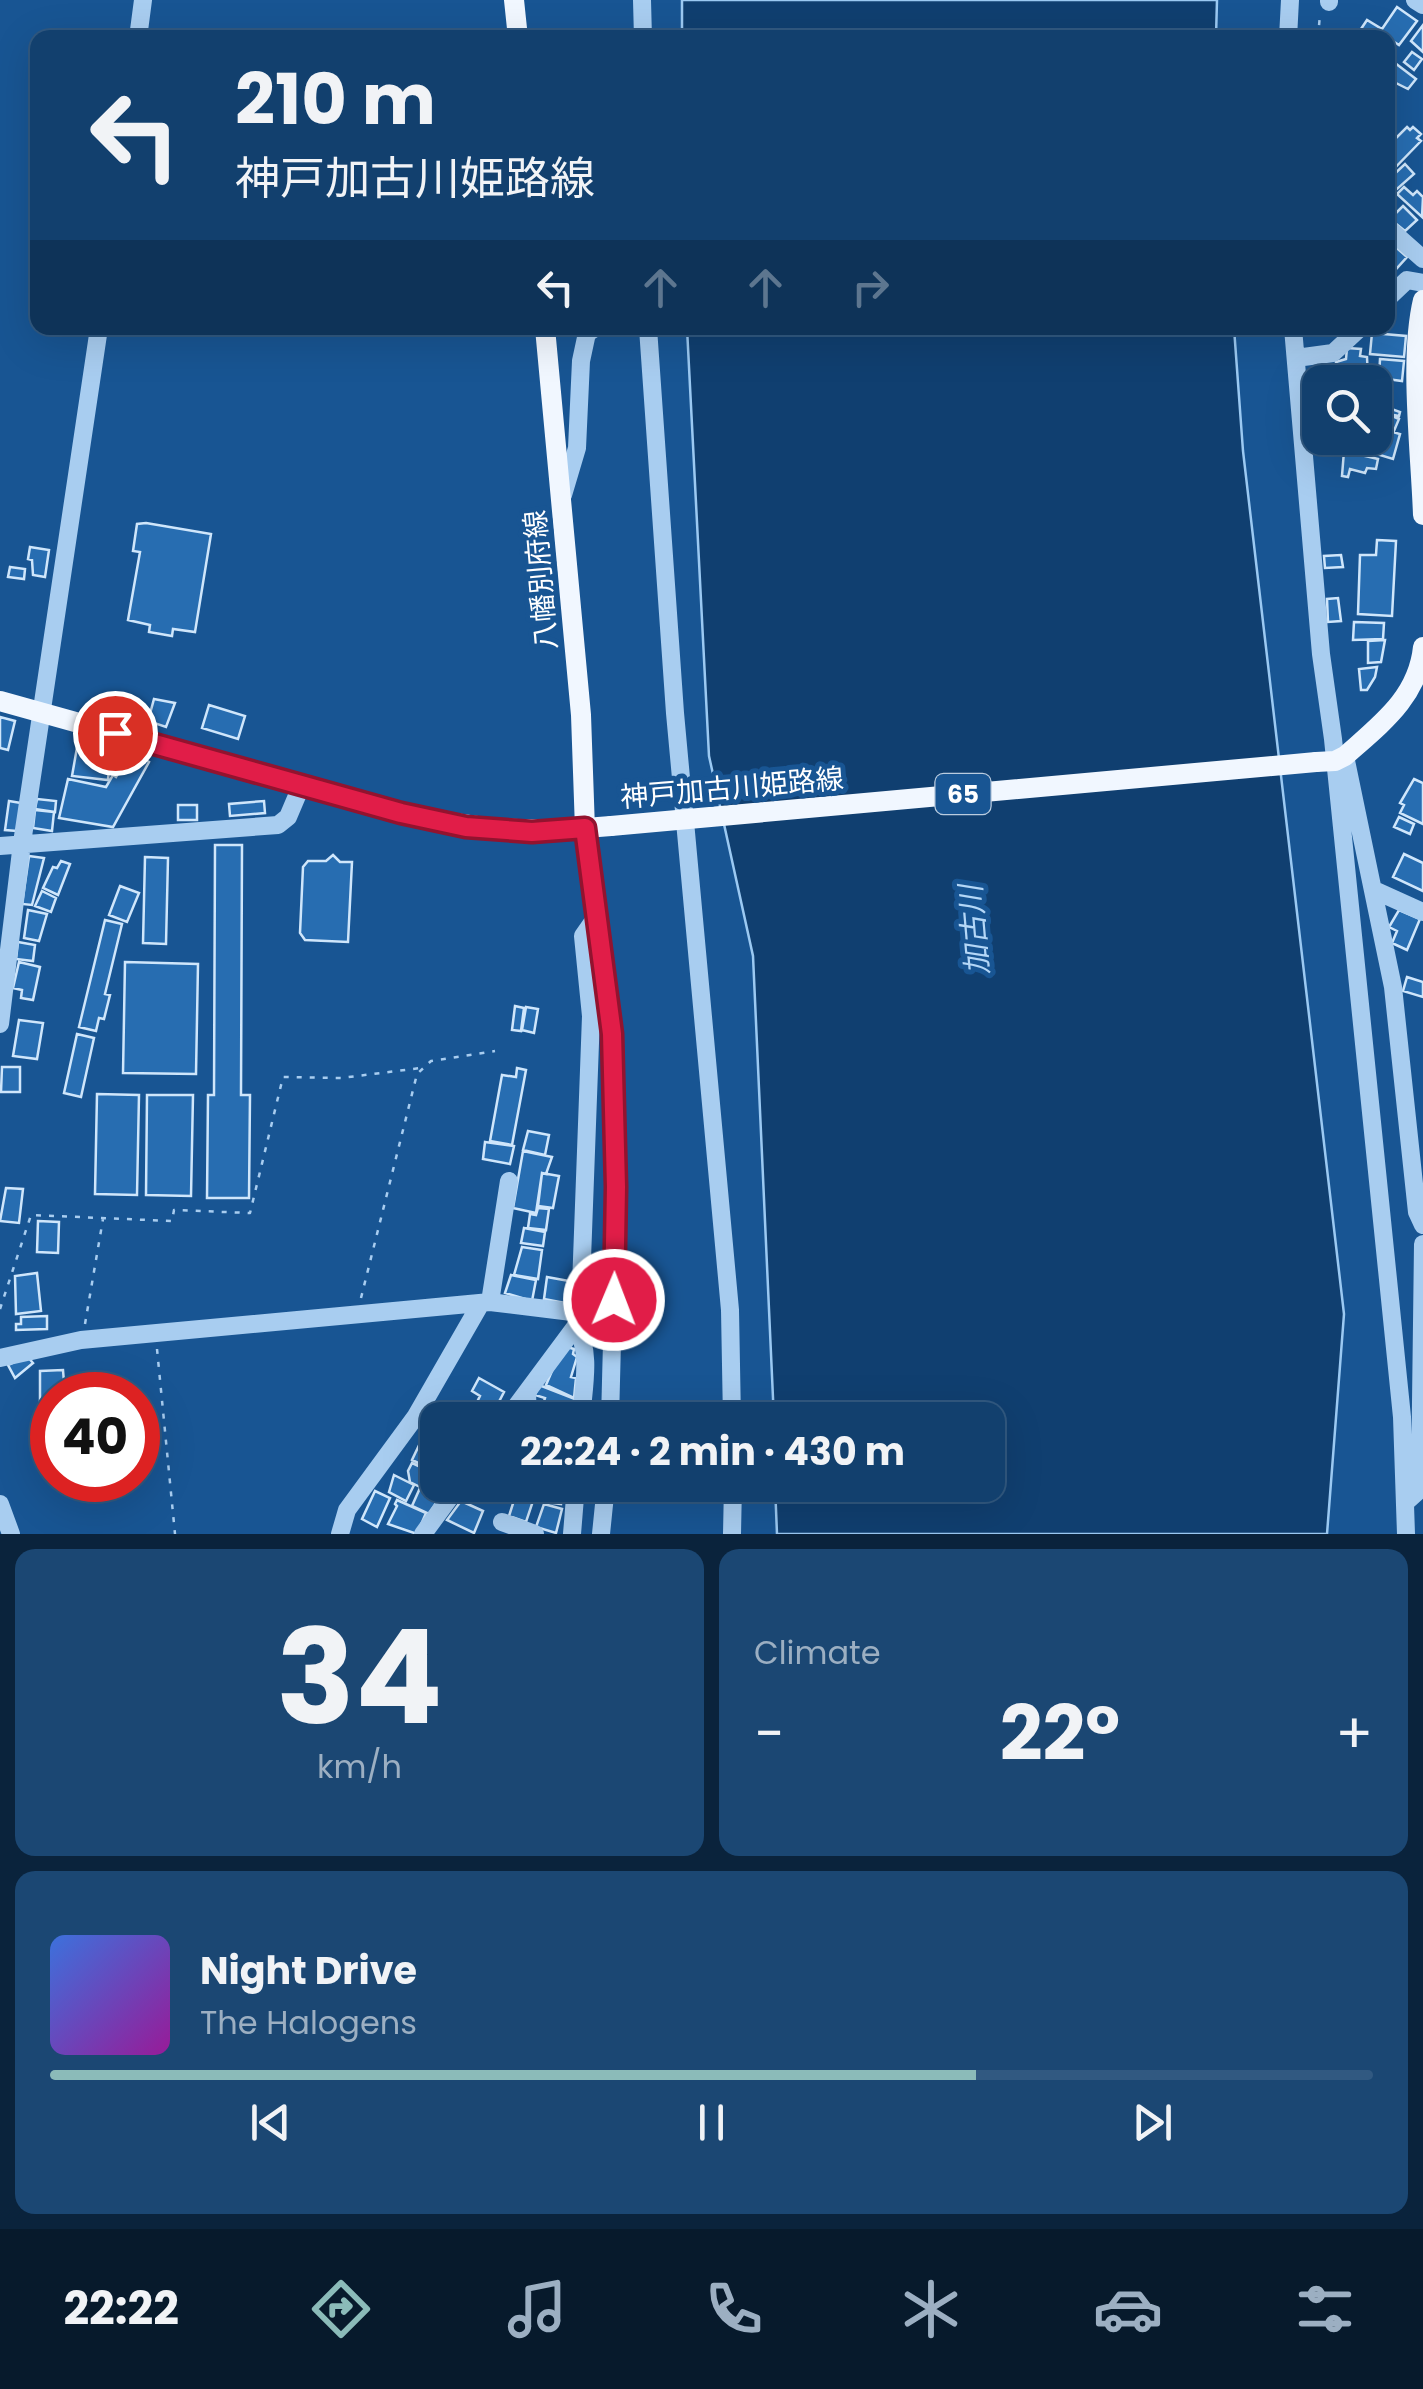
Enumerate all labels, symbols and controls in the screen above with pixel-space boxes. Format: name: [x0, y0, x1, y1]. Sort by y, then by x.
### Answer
text: 210 m: [235, 50, 436, 149]
icon: left: [70, 70, 200, 200]
text: 神戸加古川姫路線: [235, 147, 595, 210]
icon: left: [528, 260, 583, 315]
icon: ahead: [633, 260, 688, 315]
icon: ahead: [738, 260, 793, 315]
icon: right: [843, 260, 898, 315]
map controls: [1302, 365, 1392, 455]
button: search: [1302, 365, 1392, 455]
street label: 八幡別府線: [515, 509, 567, 651]
pin: [73, 691, 158, 776]
icon: arrive: [88, 706, 143, 761]
street label: 神戸加古川姫路線: [619, 759, 845, 817]
road number: 65: [936, 774, 990, 814]
water label: 加古川: [948, 880, 999, 977]
position arrow: [562, 1248, 666, 1352]
speed limit sign: 40: [30, 1372, 160, 1502]
text: 22:24 · 2 min · 430 m: [520, 1425, 905, 1478]
text: 34: [276, 1586, 443, 1769]
text: Climate: [754, 1630, 881, 1675]
text: 22°: [1000, 1681, 1120, 1786]
text: −: [754, 1695, 784, 1772]
text: +: [1335, 1695, 1373, 1772]
text: km/h: [317, 1744, 402, 1789]
text: Night Drive: [200, 1944, 417, 1997]
text: The Halogens: [200, 2000, 417, 2045]
icon: previous: [243, 2095, 298, 2150]
icon: pause: [684, 2095, 739, 2150]
icon: next: [1125, 2095, 1180, 2150]
icon: directions: [306, 2274, 376, 2344]
icon: music: [502, 2274, 572, 2344]
icon: phone: [699, 2274, 769, 2344]
icon: climate: [896, 2274, 966, 2344]
icon: car: [1093, 2274, 1163, 2344]
icon: filters: [1290, 2274, 1360, 2344]
text: 22:22: [63, 2277, 179, 2340]

